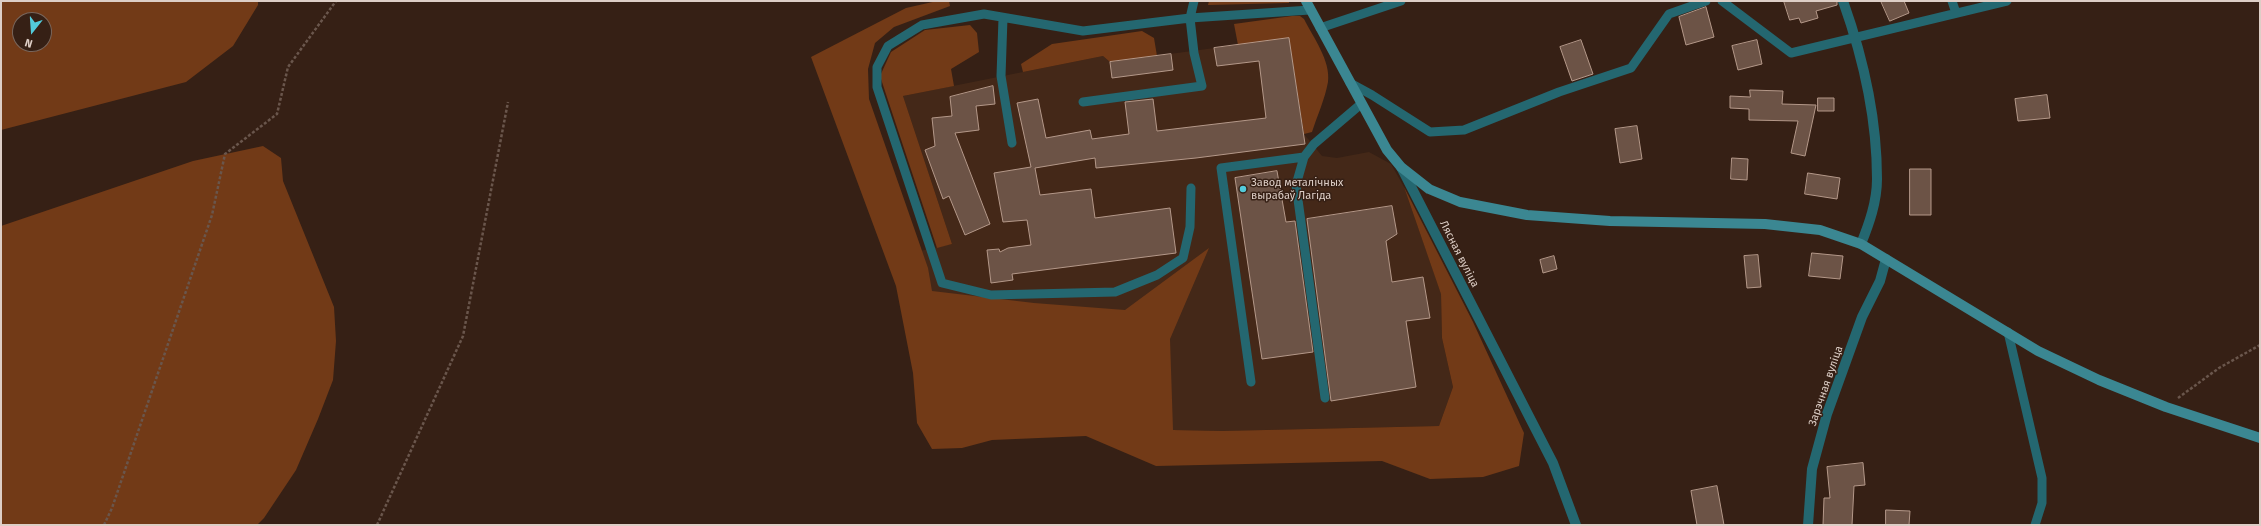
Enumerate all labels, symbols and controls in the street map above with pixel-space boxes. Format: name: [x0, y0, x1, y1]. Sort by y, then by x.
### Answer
north arrow: [12, 12, 52, 52]
text: N: [23, 36, 34, 50]
place label: Завод металічных вырабаў Лагіда: [1251, 176, 1343, 202]
marker: Завод металічных вырабаў Лагіда: [1238, 184, 1248, 194]
street label: Лясная вуліца: [1436, 218, 1482, 290]
street label: Зарэчная вуліца: [1806, 344, 1846, 428]

